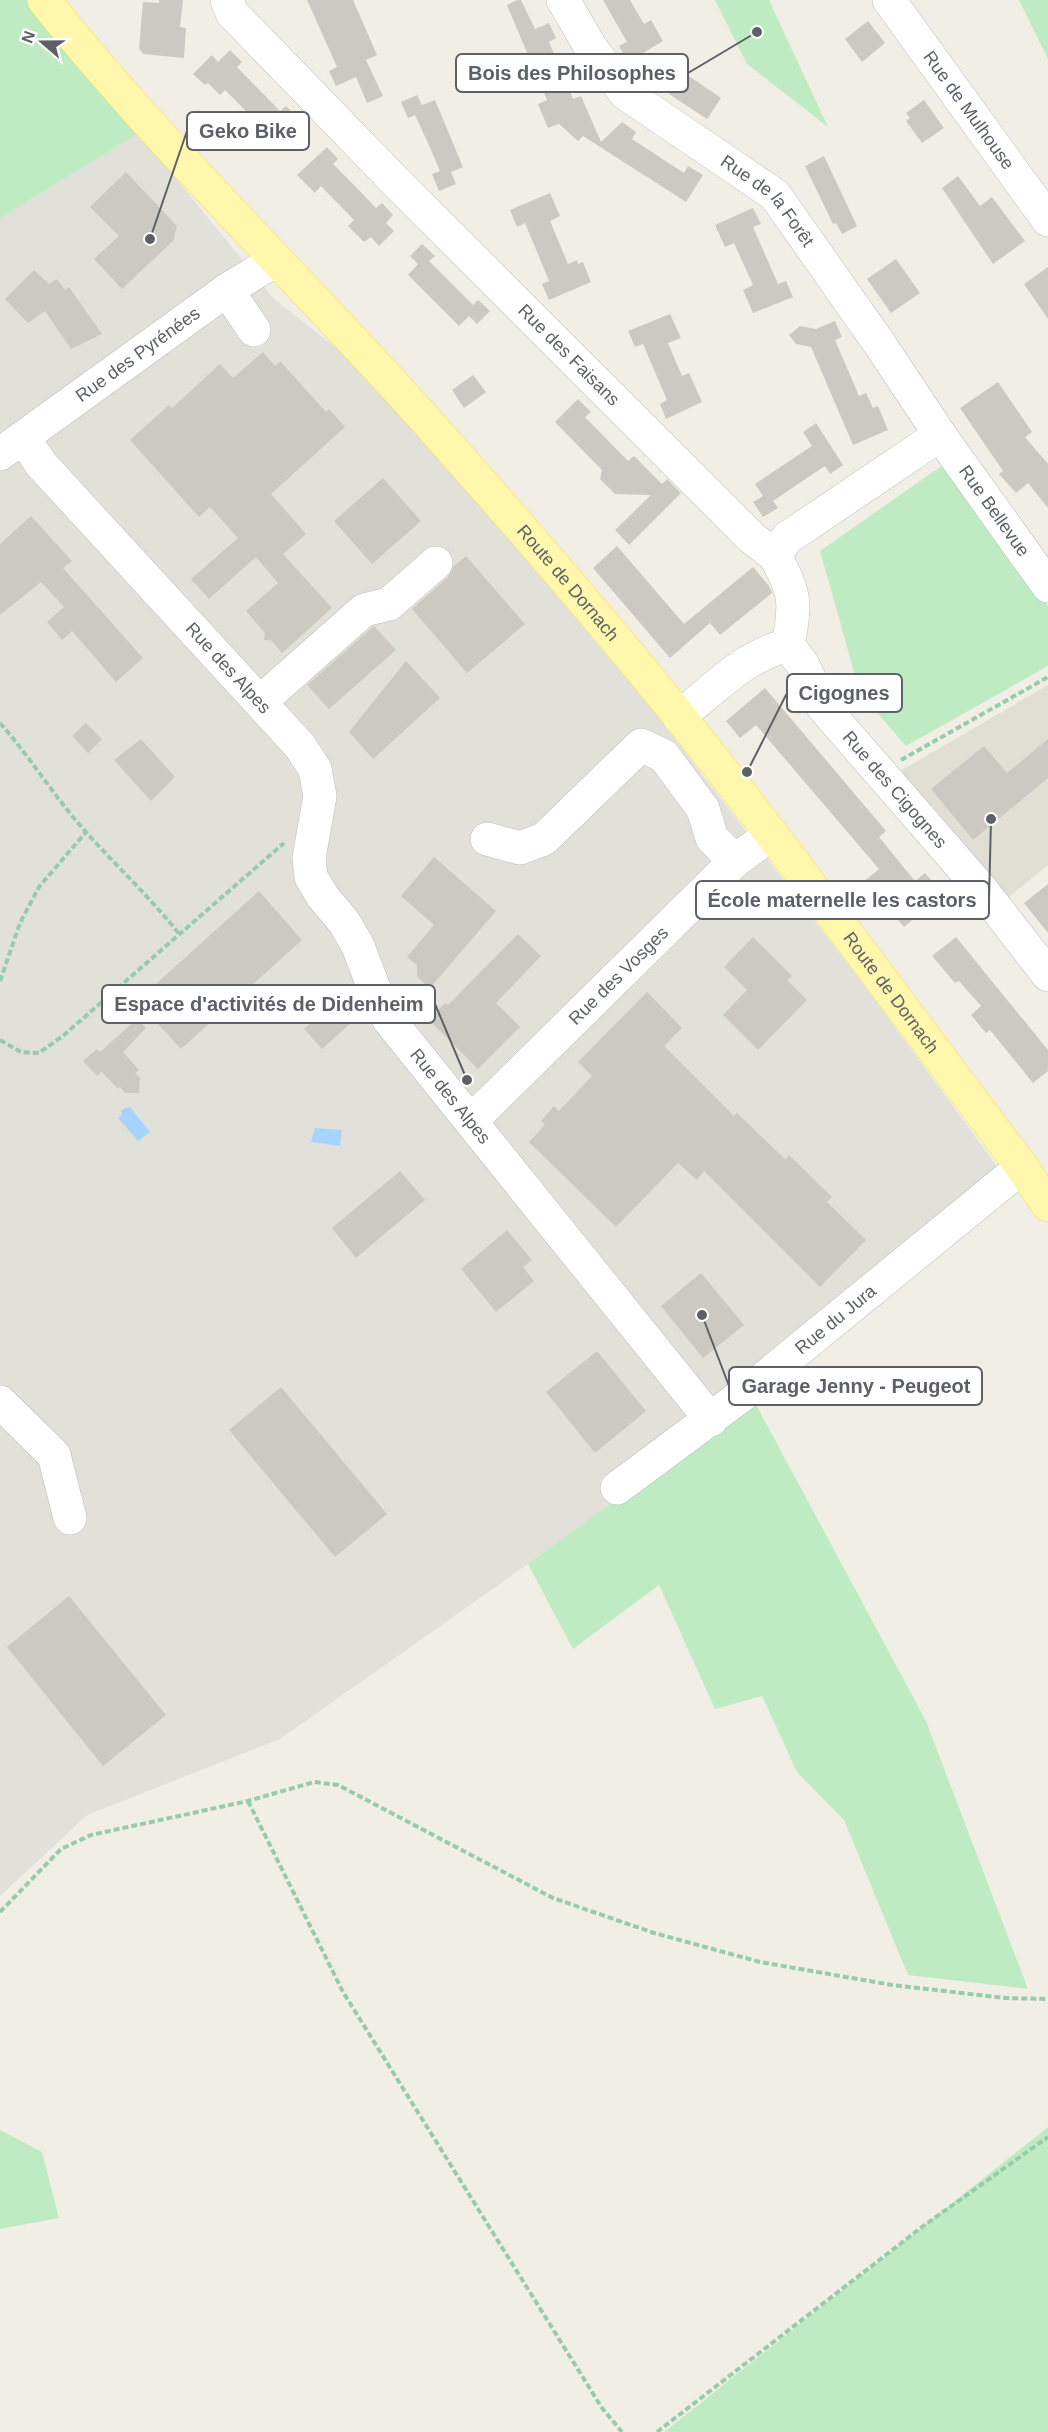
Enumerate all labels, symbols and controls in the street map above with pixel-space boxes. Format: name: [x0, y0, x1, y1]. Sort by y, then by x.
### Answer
north arrow: [12, 12, 72, 72]
text: N: [18, 29, 38, 45]
street label: Rue de Mulhouse: [919, 47, 1018, 173]
callout: Bois des Philosophes: [456, 54, 688, 92]
text: Bois des Philosophes: [468, 62, 676, 84]
callout: Geko Bike: [187, 112, 309, 150]
text: Geko Bike: [199, 120, 297, 142]
street label: Rue de la Forêt: [717, 151, 818, 250]
street label: Rue des Faisans: [514, 300, 624, 410]
street label: Rue des Pyrénées: [72, 303, 204, 406]
street label: Rue Bellevue: [955, 462, 1034, 560]
street label: Route de Dornach: [513, 521, 623, 645]
street label: Rue des Alpes: [182, 618, 275, 717]
callout: Cigognes: [787, 674, 902, 712]
text: Cigognes: [798, 682, 890, 704]
street label: Rue des Cigognes: [839, 727, 951, 852]
callout: École maternelle les castors: [696, 881, 989, 919]
text: École maternelle les castors: [707, 889, 977, 911]
street label: Rue des Vosges: [565, 923, 672, 1029]
street label: Route de Dornach: [839, 928, 943, 1057]
callout: Espace d'activités de Didenheim: [102, 985, 435, 1023]
text: Espace d'activités de Didenheim: [114, 993, 424, 1015]
street label: Rue des Alpes: [406, 1045, 495, 1148]
street label: Rue du Jura: [791, 1280, 881, 1358]
callout: Garage Jenny - Peugeot: [729, 1367, 982, 1405]
text: Garage Jenny - Peugeot: [742, 1375, 971, 1397]

